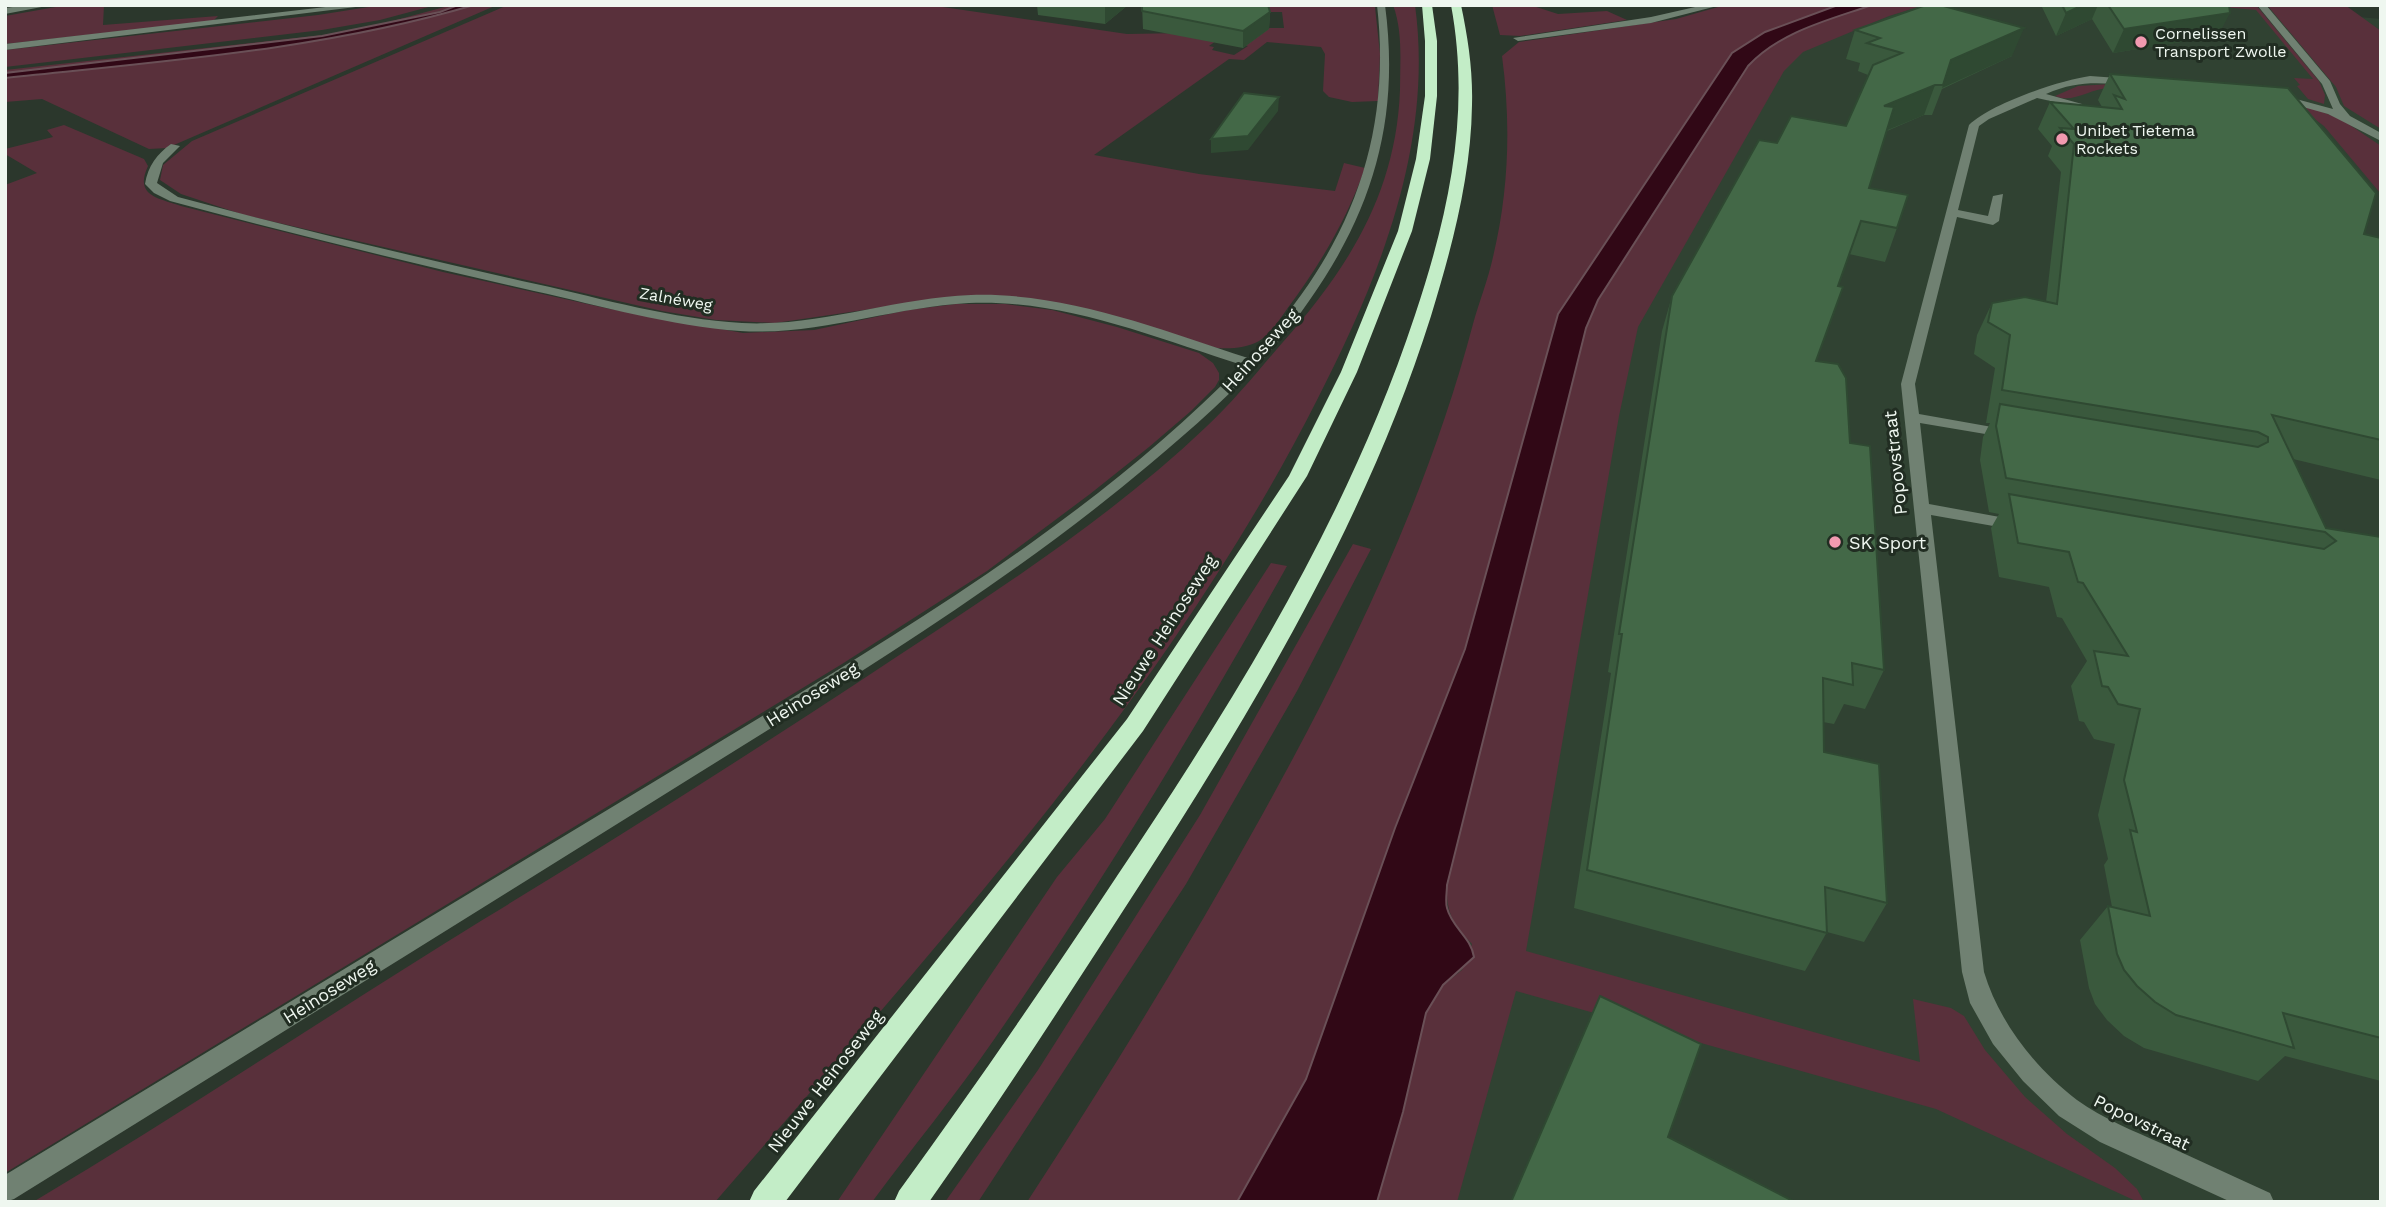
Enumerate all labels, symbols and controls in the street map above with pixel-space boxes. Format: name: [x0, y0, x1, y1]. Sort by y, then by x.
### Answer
place label: Cornelissen Transport Zwolle: [2155, 24, 2287, 61]
marker: Cornelissen Transport Zwolle: [2133, 34, 2149, 50]
place label: Unibet Tietema Rockets: [2076, 121, 2195, 158]
marker: Unibet Tietema Rockets: [2054, 131, 2070, 147]
street label: Zalnéweg: [638, 283, 714, 315]
street label: Heinoseweg: [1217, 304, 1303, 396]
street label: Popovstraat: [1879, 409, 1911, 516]
place label: SK Sport: [1849, 532, 1927, 553]
marker: SK Sport: [1827, 534, 1843, 550]
street label: Nieuwe Heinoseweg: [1107, 550, 1221, 709]
street label: Heinoseweg: [762, 657, 862, 731]
street label: Heinoseweg: [279, 954, 379, 1028]
street label: Nieuwe Heinoseweg: [763, 1005, 888, 1157]
street label: Popovstraat: [2090, 1090, 2194, 1155]

